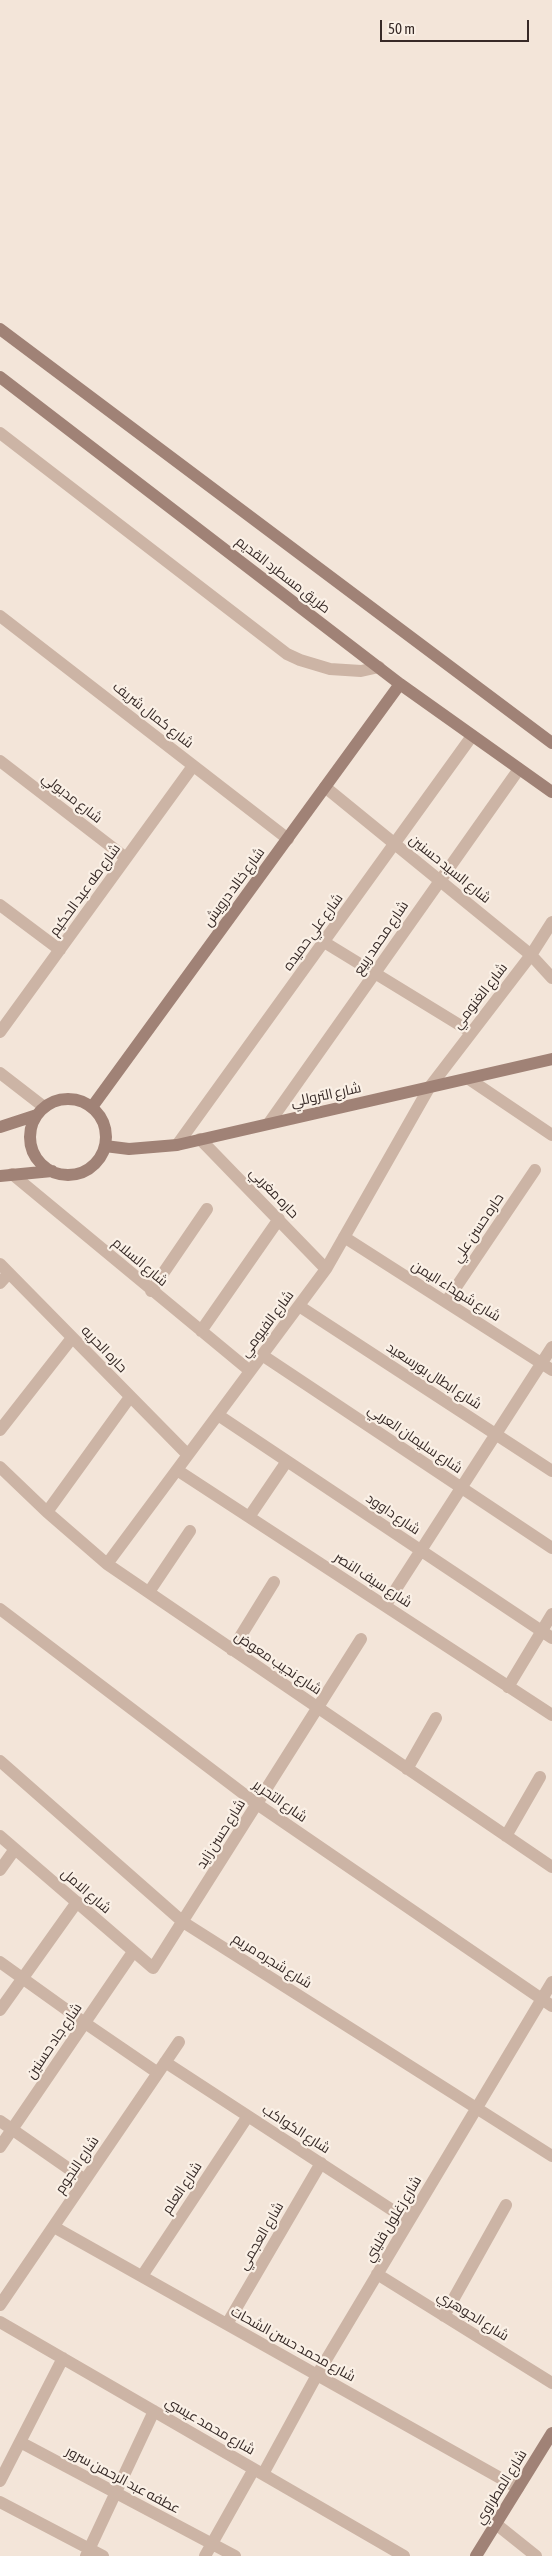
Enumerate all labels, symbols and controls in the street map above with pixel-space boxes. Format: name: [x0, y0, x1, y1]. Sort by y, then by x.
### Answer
scale bar: [382, 10, 531, 42]
text: 50 m: [388, 20, 415, 37]
street label: طريق مسطرد القديم: [232, 533, 334, 617]
street label: شارع كمال شريف: [109, 678, 197, 752]
street label: شارع مدبولي: [39, 769, 105, 827]
street label: شارع السيد حسنين: [406, 831, 494, 907]
street label: شارع طه عبد الحكيم: [46, 841, 124, 939]
street label: شارع خالد درويش: [200, 844, 268, 930]
street label: شارع علي حميده: [279, 890, 347, 974]
street label: شارع محمد ربيع: [350, 898, 412, 978]
street label: شارع الغنومي: [449, 960, 511, 1032]
street label: شارع التروللي: [289, 1079, 363, 1111]
street label: حاره مغربي: [246, 1164, 302, 1222]
street label: حاره حسن علي: [449, 1190, 507, 1266]
street label: شارع السلام: [109, 1234, 171, 1290]
street label: شارع شهداء اليمن: [408, 1257, 504, 1325]
street label: شارع الفيومي: [236, 1287, 298, 1361]
street label: حاره الحريه: [78, 1322, 130, 1376]
street label: شارع ابطال بورسعيد: [383, 1339, 485, 1413]
street label: شارع سليمان العربي: [364, 1401, 466, 1477]
street label: شارع داوود: [363, 1490, 423, 1538]
street label: شارع سيف النصر: [331, 1549, 415, 1611]
street label: شارع نجيب معوض: [231, 1628, 325, 1698]
street label: شارع التحرير: [250, 1776, 310, 1826]
street label: شارع حسن زايد: [193, 1796, 249, 1872]
street label: شارع الامل: [58, 1865, 114, 1917]
street label: شارع شجره مريم: [229, 1930, 315, 1992]
street label: شارع جاد حسنين: [23, 2000, 85, 2082]
street label: شارع الكواكب: [259, 2101, 333, 2157]
street label: شارع النجوم: [52, 2133, 102, 2197]
street label: شارع العلم: [159, 2159, 205, 2217]
street label: شارع زغلول قليني: [361, 2173, 425, 2265]
street label: شارع العجمي: [235, 2199, 287, 2273]
street label: شارع الجوهري: [434, 2287, 512, 2345]
street label: شارع محمد حسن الشحات: [228, 2303, 358, 2385]
street label: شارع محمد عيسي: [162, 2394, 258, 2458]
street label: عطفه عبد الرحمن سرور: [63, 2443, 183, 2517]
street label: شارع المطراوي: [471, 2447, 531, 2527]

